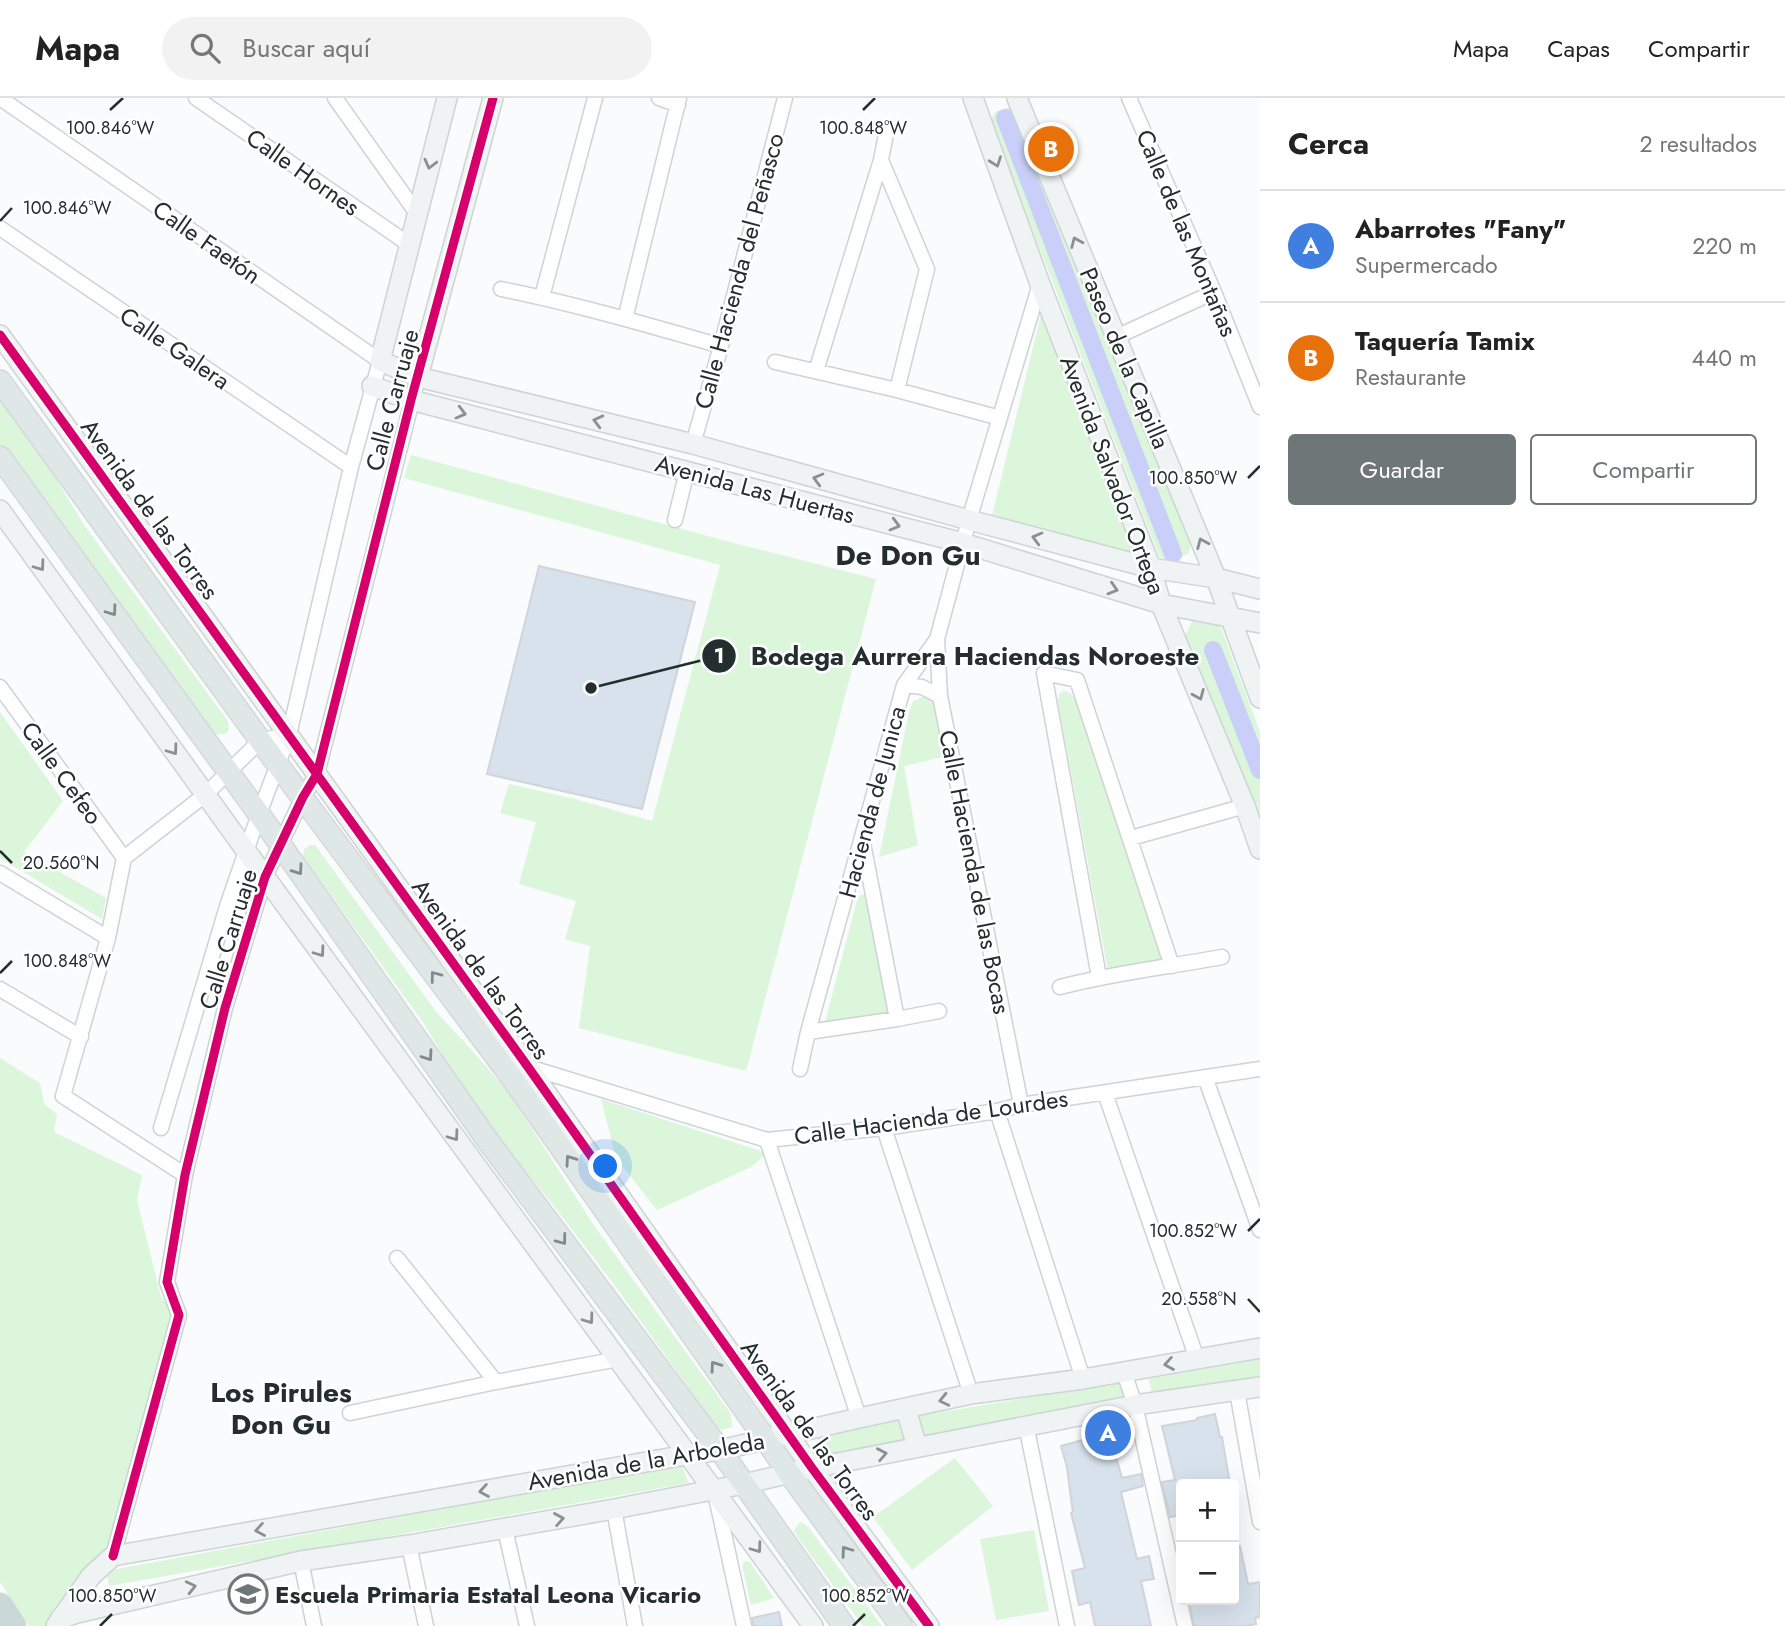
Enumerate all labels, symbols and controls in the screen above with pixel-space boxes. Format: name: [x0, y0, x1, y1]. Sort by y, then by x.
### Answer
search box: [162, 17, 652, 80]
text: Mapa: [35, 25, 120, 72]
icon: search: [186, 29, 224, 67]
text: Buscar aquí: [242, 29, 370, 67]
text: Mapa: [1453, 31, 1509, 66]
text: Capas: [1547, 31, 1610, 66]
text: Compartir: [1648, 31, 1750, 66]
text: 100.846°W: [66, 115, 154, 141]
text: 100.848°W: [819, 115, 907, 141]
street label: Calle Hornes: [239, 120, 367, 224]
text: Cerca: [1288, 122, 1369, 165]
pin: B: [1028, 123, 1074, 175]
street label: Calle de las Montañas: [1128, 124, 1246, 342]
text: 2 resultados: [1639, 127, 1757, 161]
street label: Calle Hacienda del Peñasco: [685, 129, 793, 413]
one-way arrow: [988, 156, 1002, 168]
one-way arrow: [424, 158, 439, 170]
street label: Calle Faetón: [146, 192, 268, 292]
text: 100.846°W: [23, 195, 111, 221]
text: Abarrotes "Fany": [1355, 210, 1566, 248]
text: A: [1303, 229, 1319, 263]
text: 220 m: [1692, 229, 1757, 263]
one-way arrow: [1071, 237, 1085, 249]
text: Supermercado: [1355, 248, 1498, 282]
street label: Paseo de la Capilla: [1071, 262, 1179, 454]
street label: Calle Galera: [113, 298, 237, 398]
text: Taquería Tamix: [1355, 322, 1535, 360]
street label: Calle Carruaje: [356, 325, 428, 475]
text: B: [1303, 341, 1319, 375]
text: 440 m: [1692, 341, 1757, 375]
street label: Avenida Salvador Ortega: [1051, 350, 1175, 600]
text: Restaurante: [1355, 360, 1466, 394]
one-way arrow: [455, 405, 467, 419]
street label: Avenida de las Torres: [72, 411, 228, 607]
one-way arrow: [592, 415, 604, 429]
button: Guardar: [1288, 434, 1516, 505]
button: Compartir: [1530, 434, 1757, 505]
street label: Avenida Las Huertas: [651, 446, 859, 532]
text: 100.850°W: [1149, 465, 1238, 491]
one-way arrow: [812, 472, 824, 487]
one-way arrow: [889, 517, 901, 531]
one-way arrow: [1031, 532, 1043, 546]
district label: De Don Gu: [835, 535, 981, 576]
one-way arrow: [1196, 537, 1210, 549]
one-way arrow: [32, 558, 44, 570]
one-way arrow: [1107, 581, 1119, 596]
one-way arrow: [104, 604, 116, 616]
callout: Bodega Aurrera Haciendas Noroeste: [702, 632, 1214, 679]
text: Bodega Aurrera Haciendas Noroeste: [751, 637, 1199, 675]
text: 1: [714, 641, 724, 671]
one-way arrow: [1191, 688, 1205, 700]
street label: Hacienda de Junica: [830, 702, 914, 902]
street label: Calle Cefeo: [13, 714, 111, 832]
street label: Calle Hacienda de las Bocas: [930, 727, 1020, 1017]
one-way arrow: [165, 742, 178, 755]
text: 20.560°N: [23, 850, 99, 876]
one-way arrow: [290, 862, 302, 875]
street label: Calle Carruaje: [190, 864, 266, 1014]
street label: Avenida de las Torres: [403, 871, 559, 1067]
one-way arrow: [312, 944, 324, 957]
text: 100.848°W: [23, 948, 111, 974]
one-way arrow: [431, 971, 444, 984]
one-way arrow: [420, 1048, 433, 1061]
street label: Calle Hacienda de Lourdes: [792, 1080, 1070, 1154]
one-way arrow: [446, 1128, 459, 1140]
your location: [588, 1149, 622, 1183]
one-way arrow: [566, 1155, 578, 1168]
text: 100.852°W: [1149, 1218, 1237, 1244]
one-way arrow: [554, 1232, 567, 1245]
text: 20.558°N: [1161, 1286, 1237, 1312]
one-way arrow: [580, 1311, 593, 1324]
street label: Avenida de las Torres: [732, 1332, 888, 1528]
one-way arrow: [1163, 1356, 1175, 1371]
one-way arrow: [710, 1360, 723, 1373]
district label: Los Pirules Don Gu: [210, 1372, 352, 1445]
one-way arrow: [938, 1392, 950, 1407]
pin: A: [1085, 1407, 1131, 1459]
street label: Avenida de la Arboleda: [525, 1423, 767, 1499]
one-way arrow: [876, 1447, 888, 1462]
map controls: [1176, 1479, 1239, 1605]
button: +: [1176, 1479, 1239, 1542]
one-way arrow: [478, 1482, 490, 1497]
one-way arrow: [553, 1512, 565, 1527]
one-way arrow: [254, 1522, 266, 1537]
one-way arrow: [749, 1540, 761, 1553]
button: −: [1176, 1542, 1239, 1605]
one-way arrow: [842, 1546, 855, 1559]
school or university icon: Escuela Primaria Estatal Leona Vicario: [227, 1573, 269, 1615]
place label: Escuela Primaria Estatal Leona Vicario: [275, 1577, 701, 1612]
one-way arrow: [185, 1581, 197, 1595]
text: 100.850°W: [68, 1583, 157, 1609]
text: 100.852°W: [821, 1583, 909, 1609]

